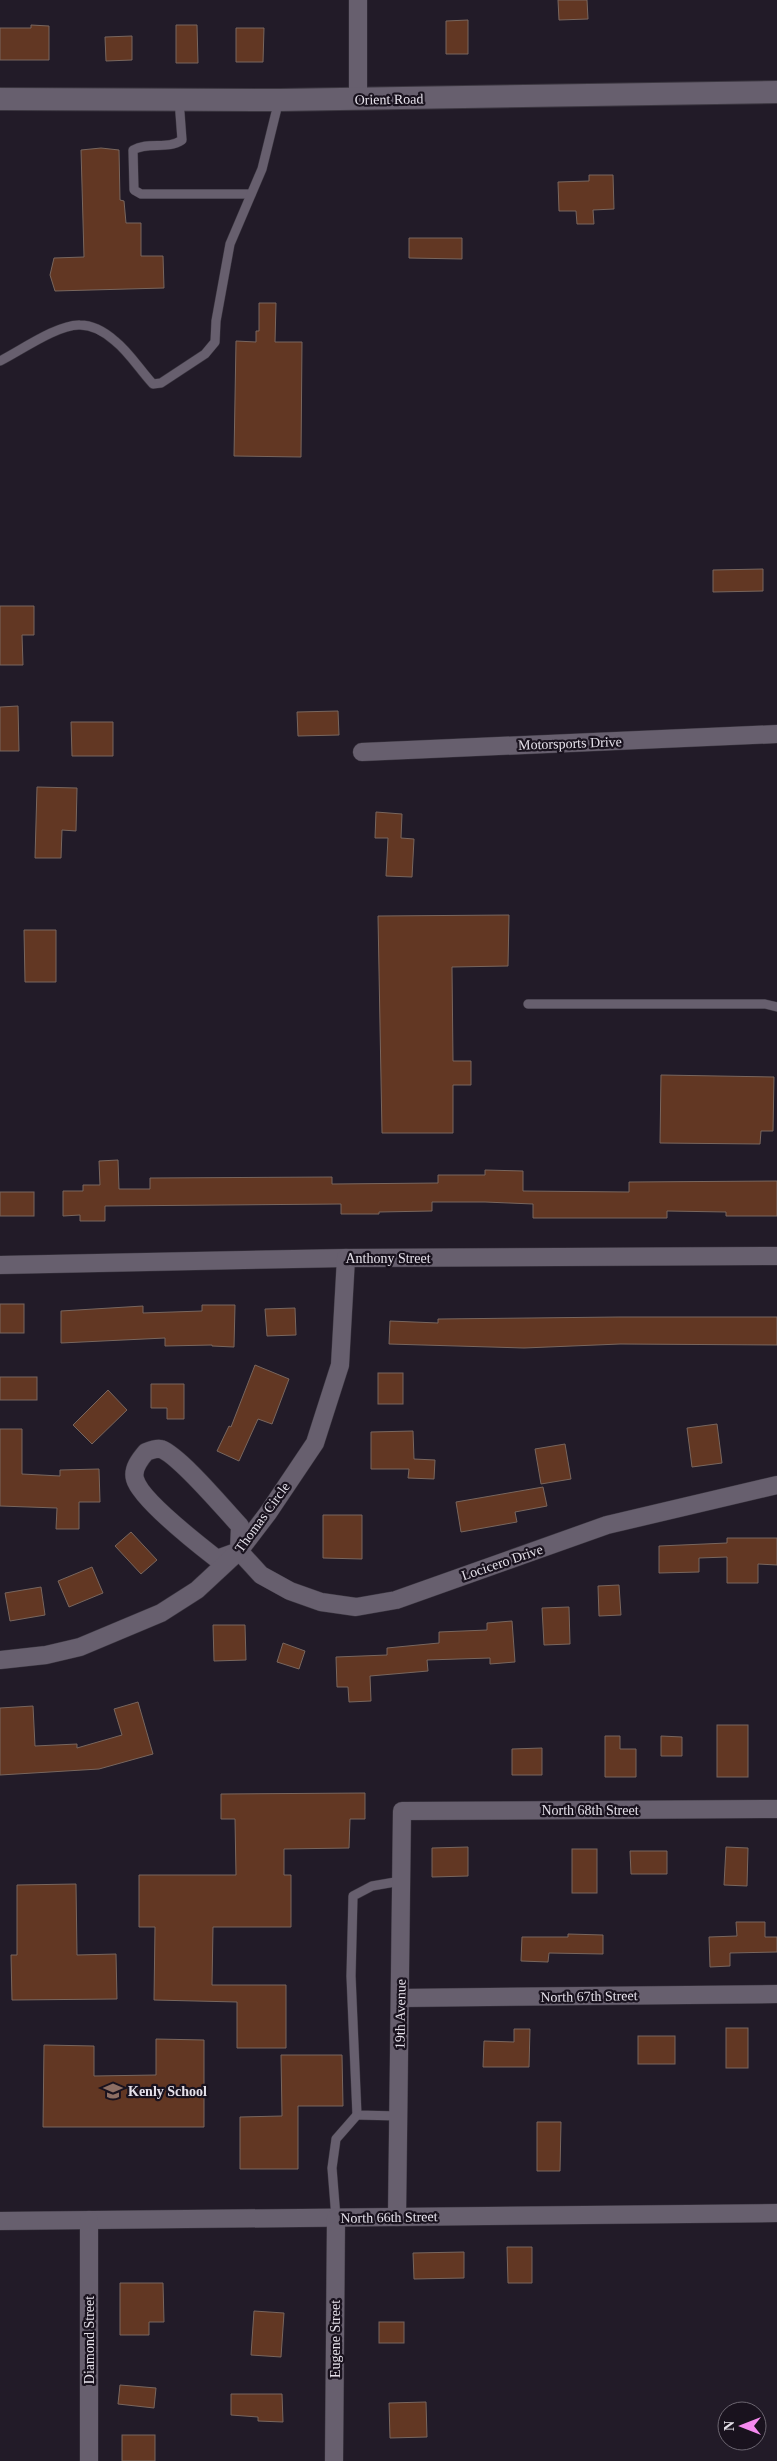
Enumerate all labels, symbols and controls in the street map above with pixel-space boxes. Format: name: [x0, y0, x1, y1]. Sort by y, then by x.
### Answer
street label: Orient Road: [354, 91, 424, 108]
street label: Motorsports Drive: [518, 734, 622, 753]
street label: Anthony Street: [345, 1251, 431, 1266]
street label: Thomas Circle: [232, 1479, 293, 1555]
street label: Locicero Drive: [459, 1542, 545, 1583]
street label: North 68th Street: [541, 1803, 639, 1818]
street label: 19th Avenue: [392, 1979, 409, 2049]
street label: North 67th Street: [540, 1988, 638, 2005]
school or university icon: Kenly School: [102, 2080, 124, 2102]
place label: Kenly School: [128, 2084, 207, 2099]
street label: North 66th Street: [340, 2209, 438, 2226]
street label: Diamond Street: [82, 2296, 97, 2384]
street label: Eugene Street: [328, 2300, 343, 2378]
north arrow: [717, 2401, 767, 2451]
text: N: [722, 2421, 737, 2431]

